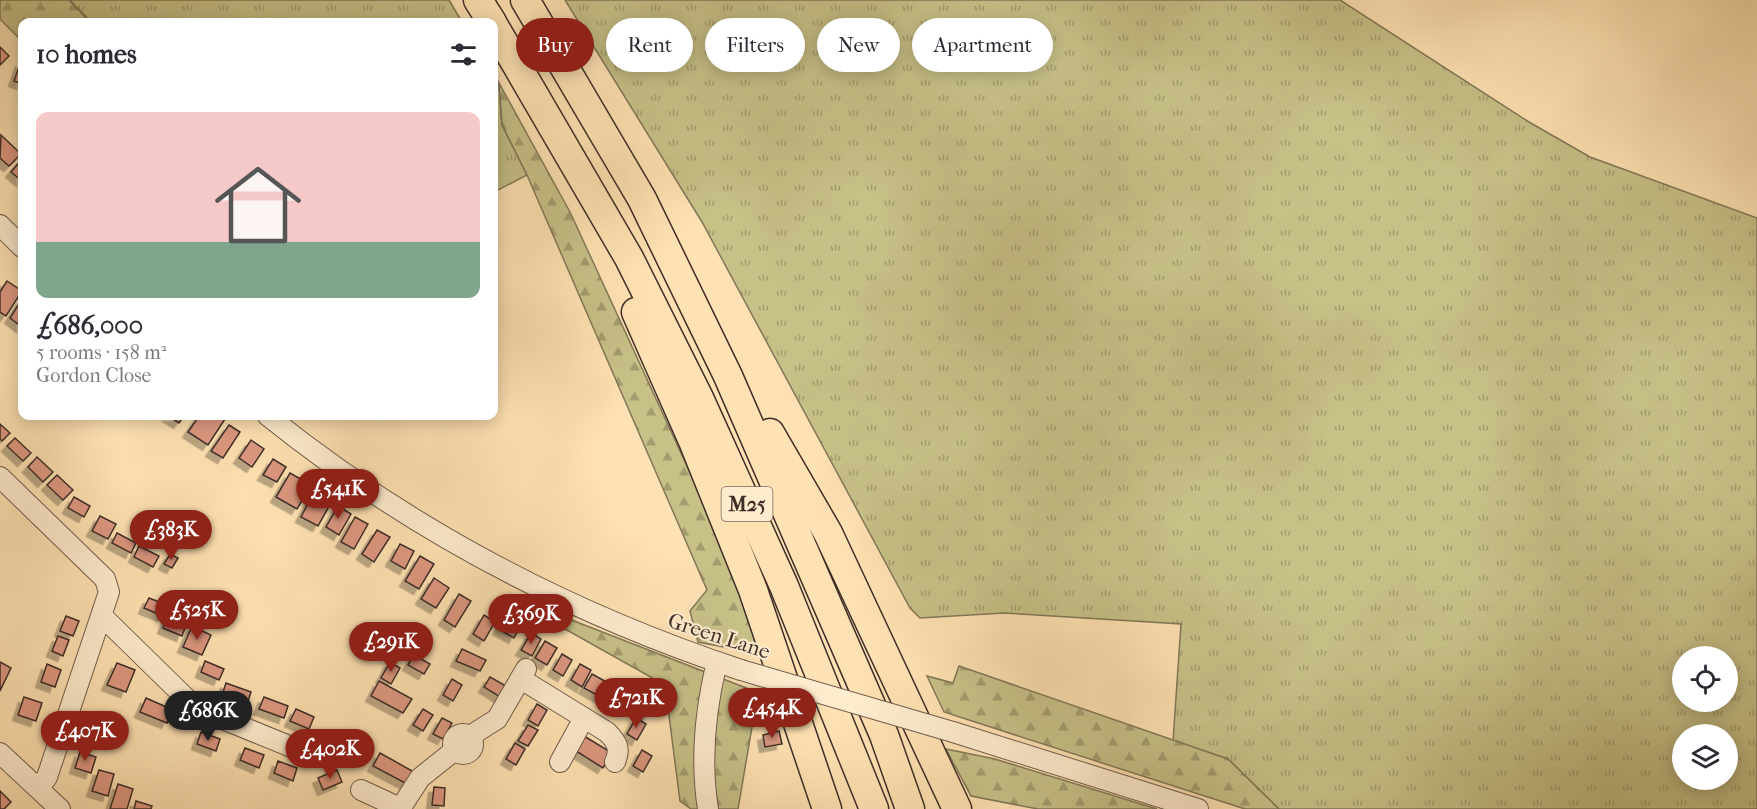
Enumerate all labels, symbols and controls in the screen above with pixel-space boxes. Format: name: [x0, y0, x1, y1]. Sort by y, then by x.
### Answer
chip: Buy: [516, 18, 594, 72]
chip: Rent: [606, 18, 693, 72]
chip: Filters: [705, 18, 805, 72]
chip: New: [817, 18, 900, 72]
chip: Apartment: [912, 18, 1053, 72]
icon: filters: [447, 38, 480, 71]
text: 10 homes: [36, 39, 137, 70]
icon: home: [204, 151, 312, 259]
text: £686,000: [36, 310, 143, 341]
text: 5 rooms · 158 m²: [36, 341, 166, 364]
text: Gordon Close: [36, 364, 152, 387]
pin: £541K: [296, 469, 380, 520]
text: £541K: [310, 477, 366, 500]
road number: M25: [722, 487, 772, 521]
pin: £383K: [129, 510, 213, 561]
text: £383K: [144, 518, 198, 541]
pin: £525K: [155, 590, 239, 641]
pin: £369K: [489, 594, 573, 645]
text: £525K: [169, 598, 225, 621]
text: £369K: [502, 602, 560, 625]
street label: Green Lane: [665, 608, 773, 664]
pin: £291K: [349, 622, 433, 673]
text: £291K: [363, 630, 419, 653]
map controls: [1672, 646, 1738, 790]
button: locate: [1672, 646, 1738, 712]
pin: £721K: [594, 678, 678, 729]
text: £721K: [609, 686, 663, 709]
pin: £454K: [730, 688, 814, 739]
pin: £686K: [166, 691, 250, 742]
text: £454K: [742, 696, 802, 719]
text: £686K: [178, 699, 238, 722]
pin: £407K: [43, 711, 127, 762]
text: £407K: [55, 719, 115, 742]
button: layers: [1672, 724, 1738, 790]
pin: £402K: [288, 729, 372, 780]
text: £402K: [299, 737, 361, 760]

